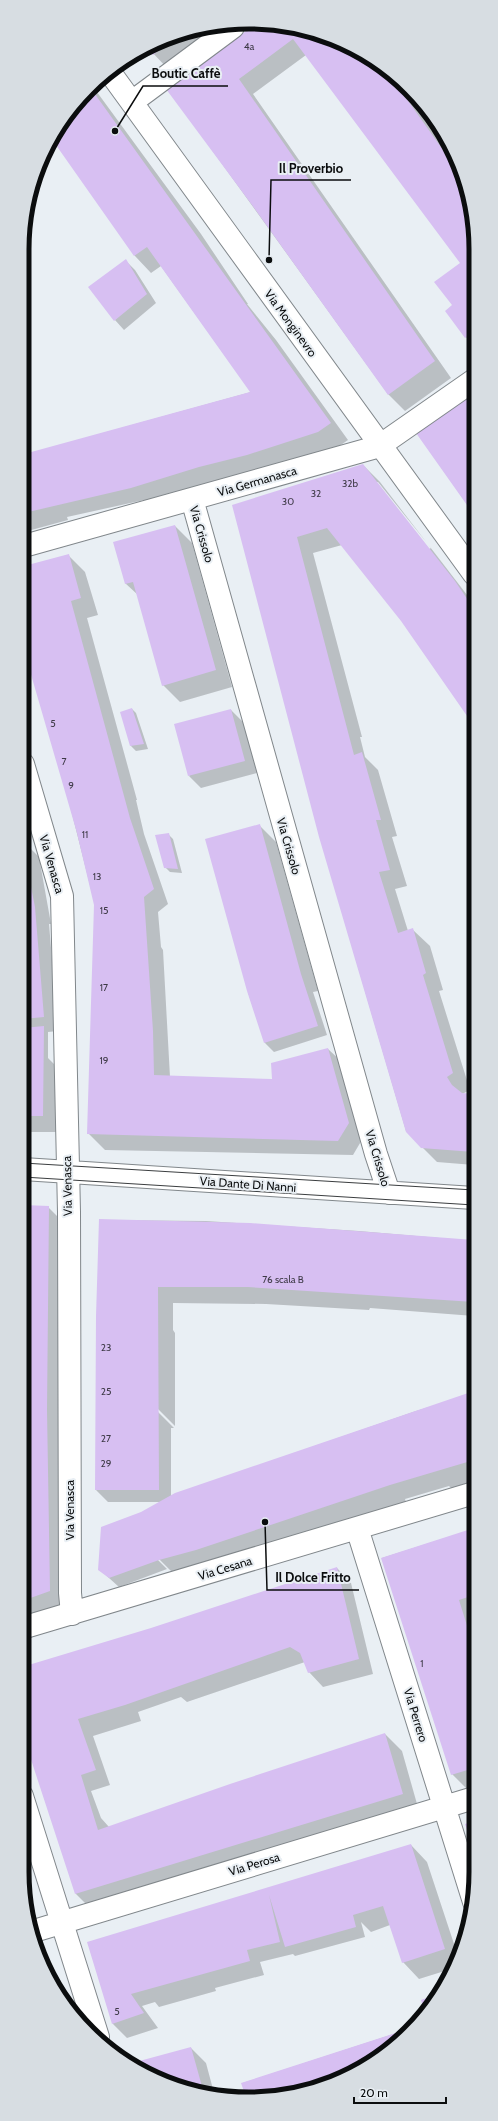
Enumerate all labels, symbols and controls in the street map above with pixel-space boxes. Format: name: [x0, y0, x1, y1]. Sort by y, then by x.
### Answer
house number: 4a: [244, 40, 254, 53]
callout: Boutic Caffè: [143, 61, 228, 86]
text: Boutic Caffè: [152, 65, 221, 81]
callout: Il Proverbio: [271, 155, 351, 180]
text: Il Proverbio: [279, 160, 344, 176]
street label: Via Monginevro: [262, 286, 321, 360]
street label: Via Germanasca: [216, 462, 299, 499]
house number: 32b: [342, 477, 359, 490]
house number: 32: [311, 487, 321, 500]
house number: 30: [282, 495, 294, 508]
street label: Via Crissolo: [187, 504, 217, 565]
house number: 5: [50, 717, 56, 730]
house number: 7: [61, 755, 67, 768]
house number: 9: [68, 779, 74, 792]
street label: Via Crissolo: [274, 816, 304, 877]
house number: 11: [82, 828, 88, 841]
street label: Via Venasca: [36, 833, 68, 895]
house number: 13: [93, 870, 101, 883]
house number: 15: [100, 904, 108, 917]
house number: 17: [100, 981, 108, 994]
house number: 19: [100, 1054, 109, 1067]
street label: Via Crissolo: [362, 1128, 394, 1189]
street label: Via Venasca: [59, 1156, 75, 1216]
street label: Via Dante Di Nanni: [199, 1173, 297, 1195]
house number: 76 scala B: [262, 1273, 304, 1286]
house number: 23: [101, 1341, 111, 1354]
house number: 25: [101, 1385, 111, 1398]
house number: 27: [101, 1432, 111, 1445]
house number: 29: [101, 1457, 112, 1470]
street label: Via Venasca: [62, 1480, 77, 1540]
street label: Via Cesana: [196, 1553, 254, 1583]
callout: Il Dolce Fritto: [267, 1565, 359, 1590]
text: Il Dolce Fritto: [275, 1569, 351, 1585]
house number: 1: [420, 1657, 424, 1670]
street label: Via Perrero: [401, 1686, 431, 1744]
street label: Via Perosa: [227, 1849, 282, 1879]
house number: 5: [114, 2005, 120, 2018]
scale bar: [354, 2079, 446, 2105]
text: 20 m: [360, 2085, 388, 2100]

